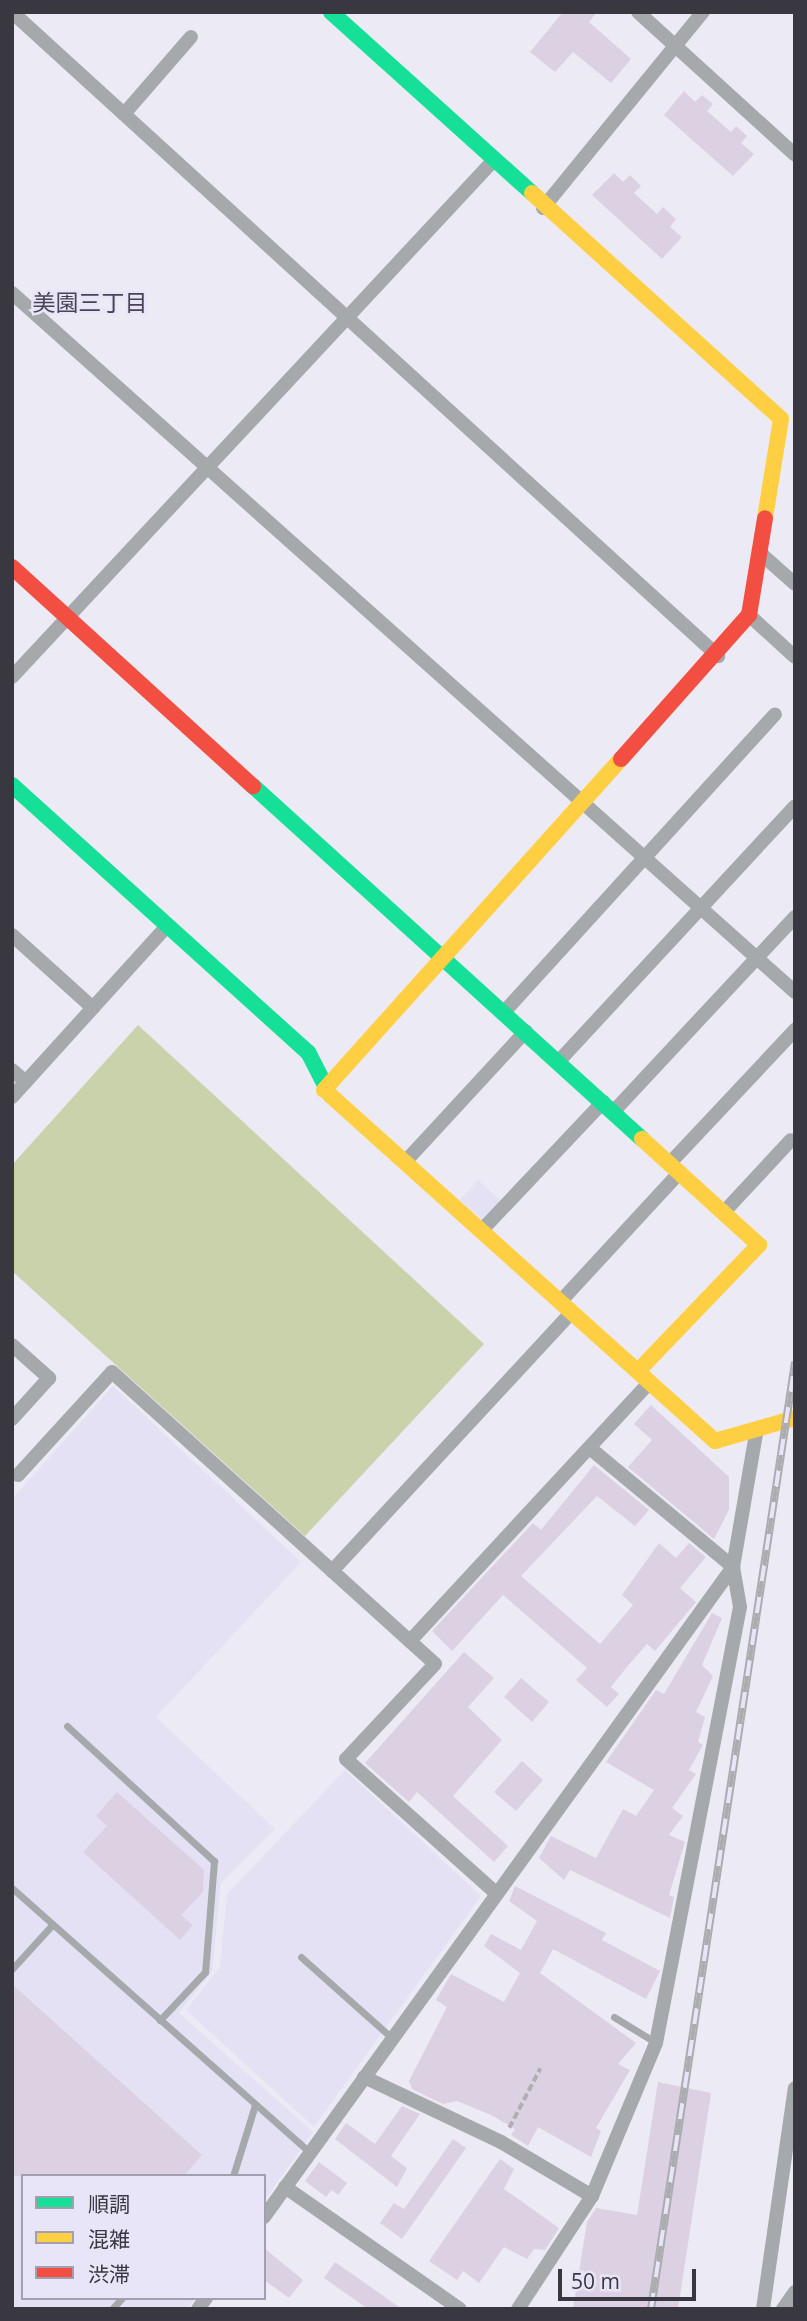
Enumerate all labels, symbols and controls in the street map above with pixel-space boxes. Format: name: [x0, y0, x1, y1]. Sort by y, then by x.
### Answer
district label: 美園三丁目: [33, 288, 147, 316]
legend: [21, 2174, 266, 2300]
text: 順調: [88, 2190, 130, 2218]
text: 混雑: [88, 2225, 130, 2253]
scale bar: [562, 2254, 700, 2298]
text: 渋滞: [88, 2260, 130, 2288]
text: 50 m: [571, 2267, 620, 2295]

